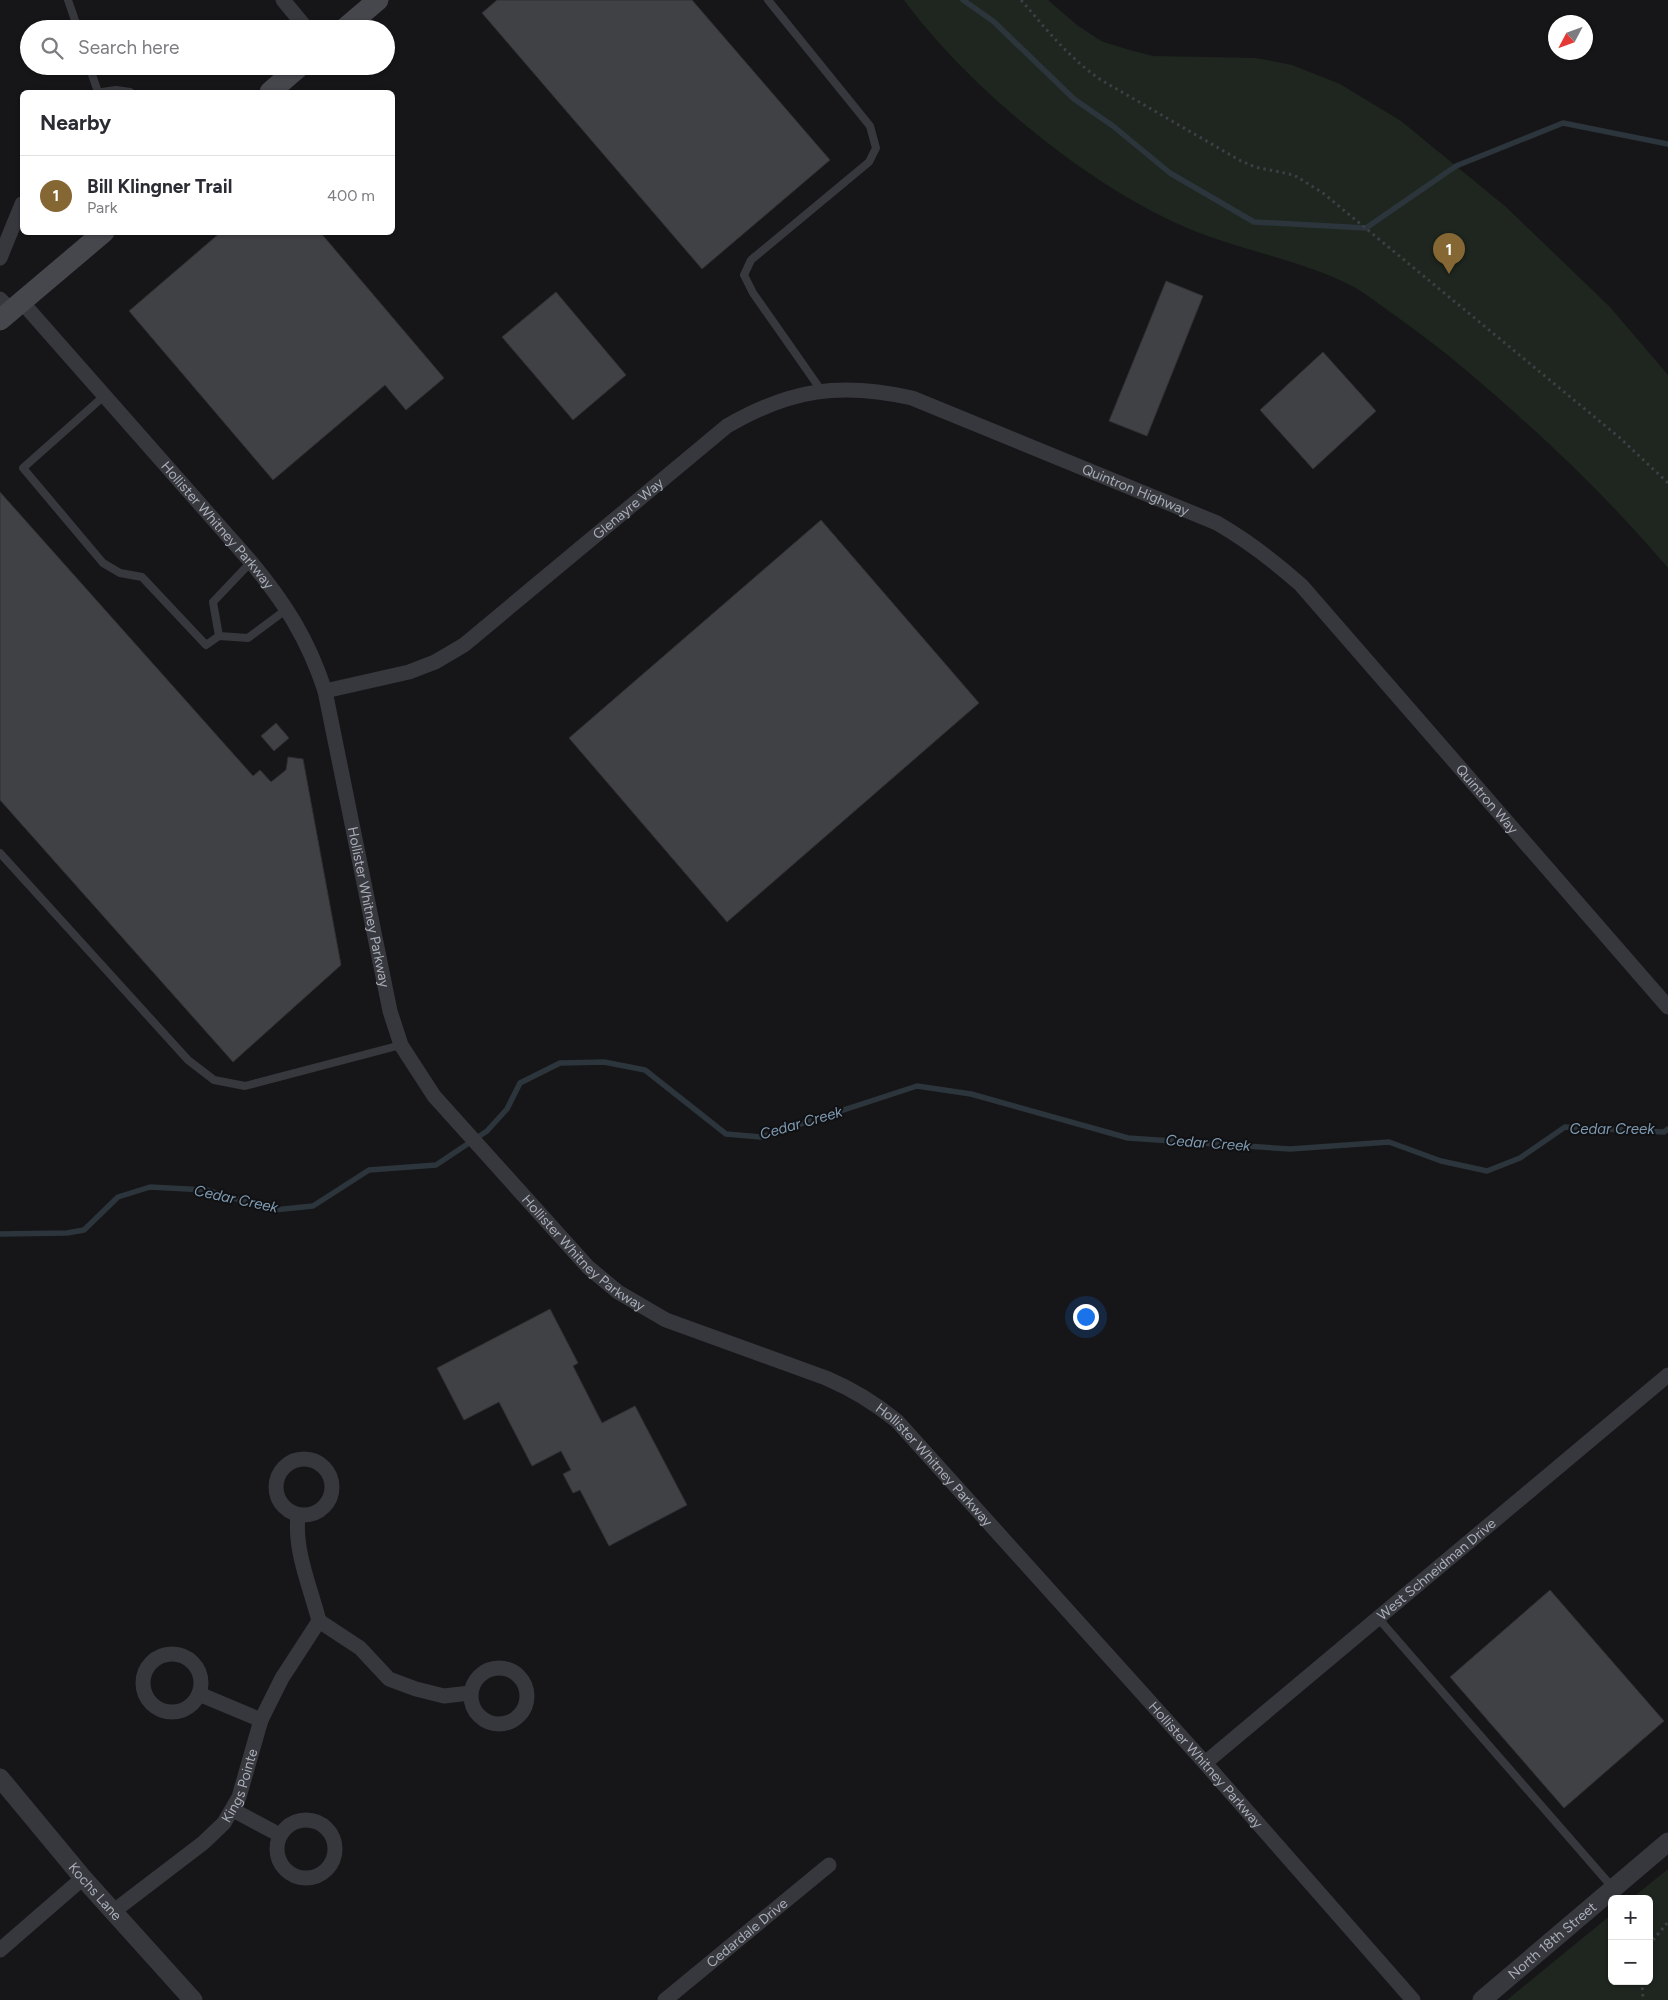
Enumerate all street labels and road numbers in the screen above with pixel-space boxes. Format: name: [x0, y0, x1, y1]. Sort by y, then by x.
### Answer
street label: Hollister Whitney Parkway: [158, 458, 278, 593]
street label: Quintron Highway: [1080, 460, 1192, 519]
street label: Glenayre Way: [589, 474, 667, 543]
street label: Quintron Way: [1452, 761, 1522, 838]
street label: Hollister Whitney Parkway: [344, 825, 394, 989]
street label: Hollister Whitney Parkway: [518, 1191, 649, 1315]
street label: Hollister Whitney Parkway: [872, 1399, 997, 1530]
street label: West Schneidman Drive: [1374, 1514, 1499, 1624]
street label: Hollister Whitney Parkway: [1145, 1698, 1267, 1832]
street label: Kings Pointe: [218, 1746, 261, 1825]
street label: Kochs Lane: [65, 1859, 126, 1924]
street label: Cedardale Drive: [703, 1894, 791, 1971]
street label: North 18th Street: [1504, 1898, 1600, 1983]

